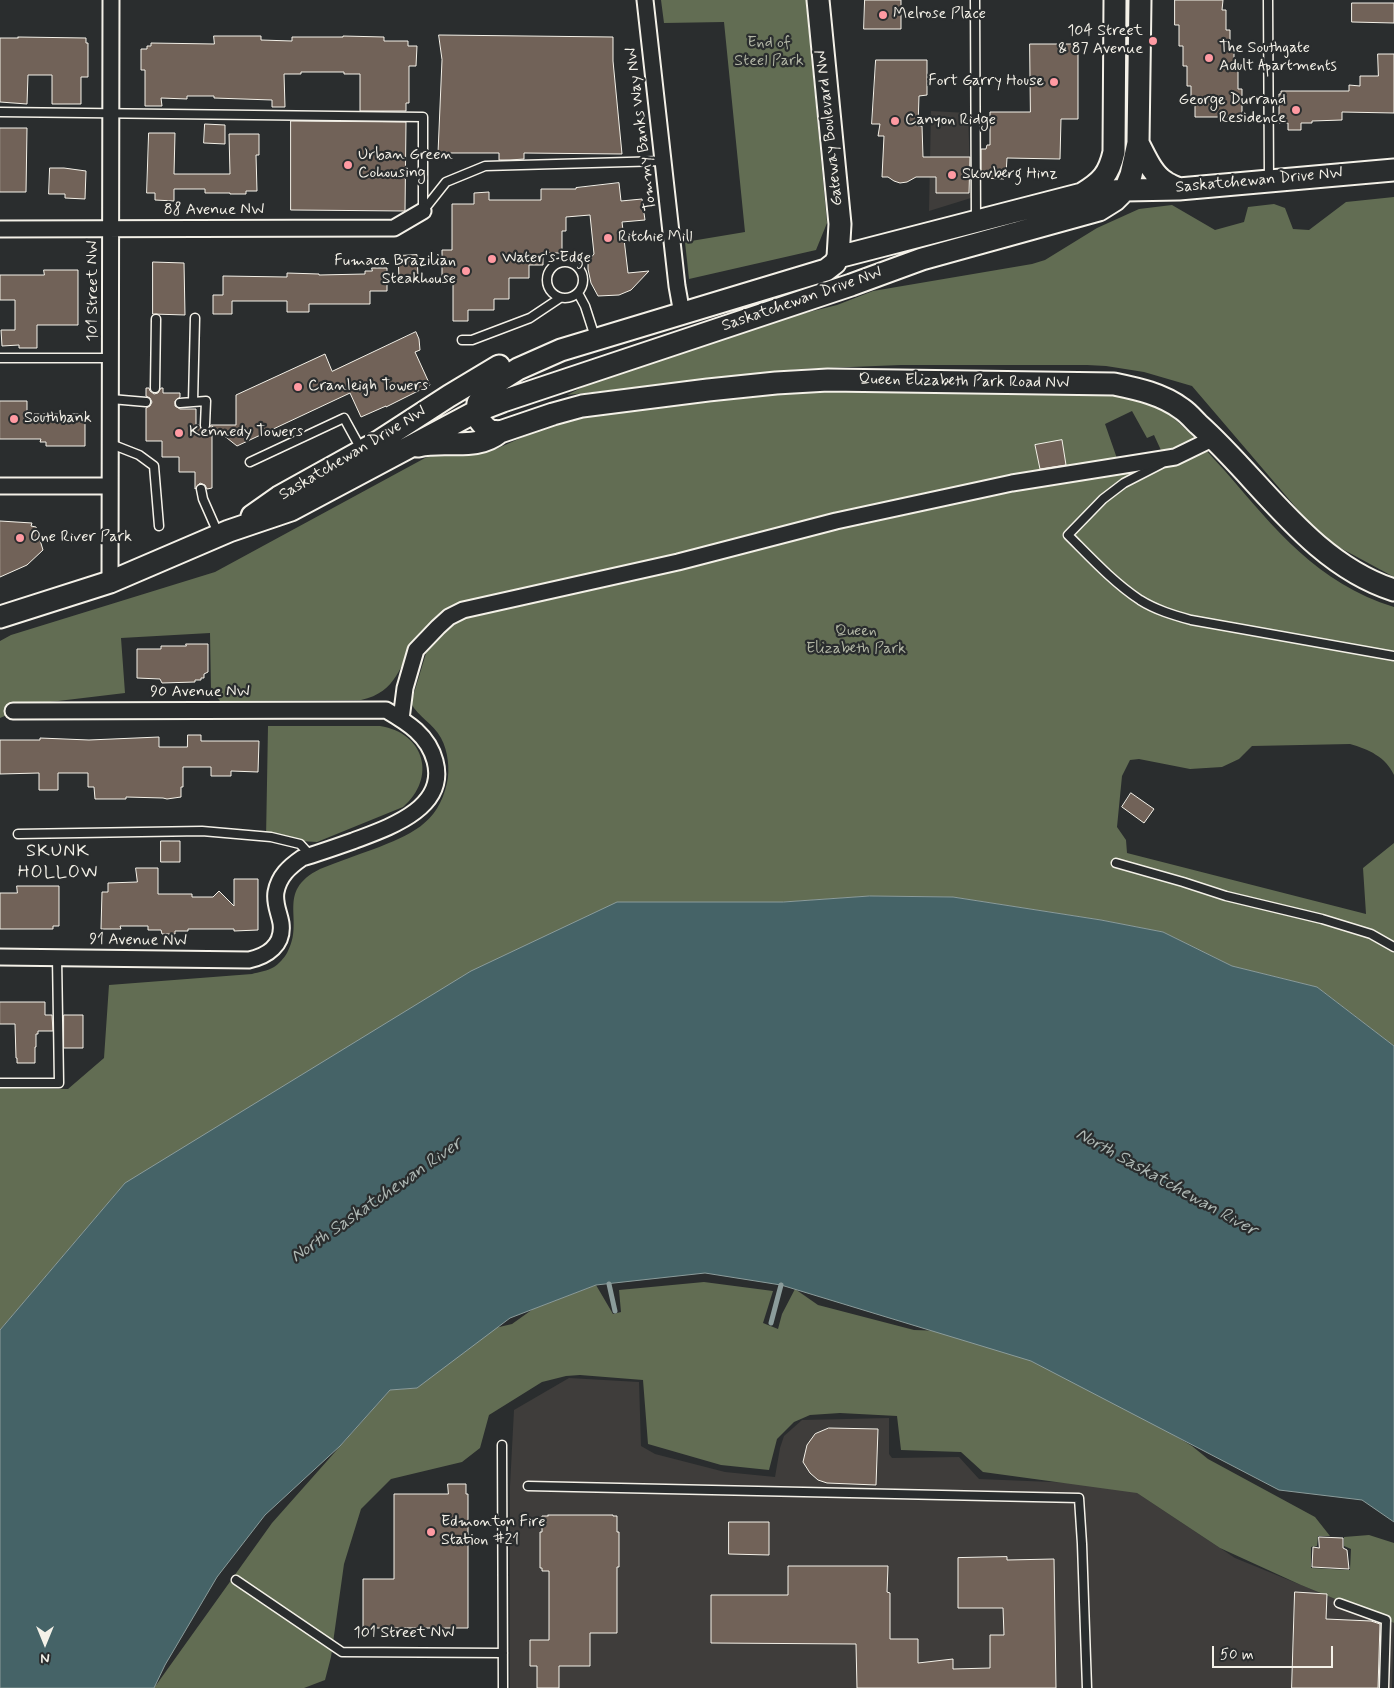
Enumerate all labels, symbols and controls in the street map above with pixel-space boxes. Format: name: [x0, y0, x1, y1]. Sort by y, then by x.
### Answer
place label: Melrose Place: [893, 5, 986, 25]
marker: Melrose Place: [877, 9, 889, 21]
place label: 104 Street & 87 Avenue: [1058, 22, 1143, 60]
park label: End of Steel Park: [734, 34, 804, 72]
marker: 104 Street & 87 Avenue: [1147, 35, 1159, 47]
place label: The Southgate Adult Apartments: [1219, 39, 1337, 77]
street label: Tommy Banks Way NW: [622, 46, 662, 212]
street label: Gateway Boulevard NW: [812, 49, 848, 207]
marker: The Southgate Adult Apartments: [1203, 52, 1215, 64]
place label: Fort Garry House: [928, 72, 1044, 92]
marker: Fort Garry House: [1048, 76, 1060, 88]
place label: George Durrand Residence: [1178, 91, 1286, 129]
marker: George Durrand Residence: [1290, 104, 1302, 116]
place label: Canyon Ridge: [905, 111, 996, 131]
marker: Canyon Ridge: [889, 115, 901, 127]
place label: Urban Green Cohousing: [358, 146, 453, 184]
marker: Urban Green Cohousing: [342, 159, 354, 171]
street label: Saskatchewan Drive NW: [1175, 164, 1343, 198]
place label: Skovberg Hinz: [962, 165, 1058, 185]
marker: Skovberg Hinz: [946, 169, 958, 181]
street label: 88 Avenue NW: [164, 201, 264, 221]
place label: Ritchie Mill: [618, 228, 693, 248]
marker: Ritchie Mill: [602, 232, 614, 244]
street label: 101 Street NW: [84, 241, 104, 341]
place label: Water's Edge: [502, 249, 591, 269]
place label: Fumaca Brazilian Steakhouse: [334, 252, 456, 290]
marker: Water's Edge: [486, 253, 498, 265]
street label: Saskatchewan Drive NW: [719, 264, 885, 336]
marker: Fumaca Brazilian Steakhouse: [460, 265, 472, 277]
street label: Queen Elizabeth Park Road NW: [858, 371, 1070, 393]
place label: Cranleigh Towers: [308, 377, 428, 397]
marker: Cranleigh Towers: [292, 381, 304, 393]
street label: Saskatchewan Drive NW: [276, 403, 430, 505]
place label: Southbank: [24, 409, 92, 429]
marker: Southbank: [8, 413, 20, 425]
place label: Kennedy Towers: [189, 423, 303, 443]
marker: Kennedy Towers: [173, 427, 185, 439]
place label: One River Park: [30, 528, 132, 548]
marker: One River Park: [14, 532, 26, 544]
park label: Queen Elizabeth Park: [806, 622, 906, 660]
street label: 90 Avenue NW: [150, 683, 250, 703]
district label: SKUNK HOLLOW: [18, 841, 98, 884]
street label: 91 Avenue NW: [89, 931, 187, 951]
water label: North Saskatchewan River: [1072, 1124, 1260, 1242]
water label: North Saskatchewan River: [287, 1134, 467, 1268]
place label: Edmonton Fire Station #21: [441, 1513, 545, 1551]
marker: Edmonton Fire Station #21: [425, 1526, 437, 1538]
north arrow: [20, 1618, 70, 1668]
street label: 101 Street NW: [354, 1624, 454, 1644]
scale bar: [1214, 1636, 1335, 1668]
text: 50 m: [1220, 1645, 1254, 1665]
text: N: [40, 1649, 50, 1667]

